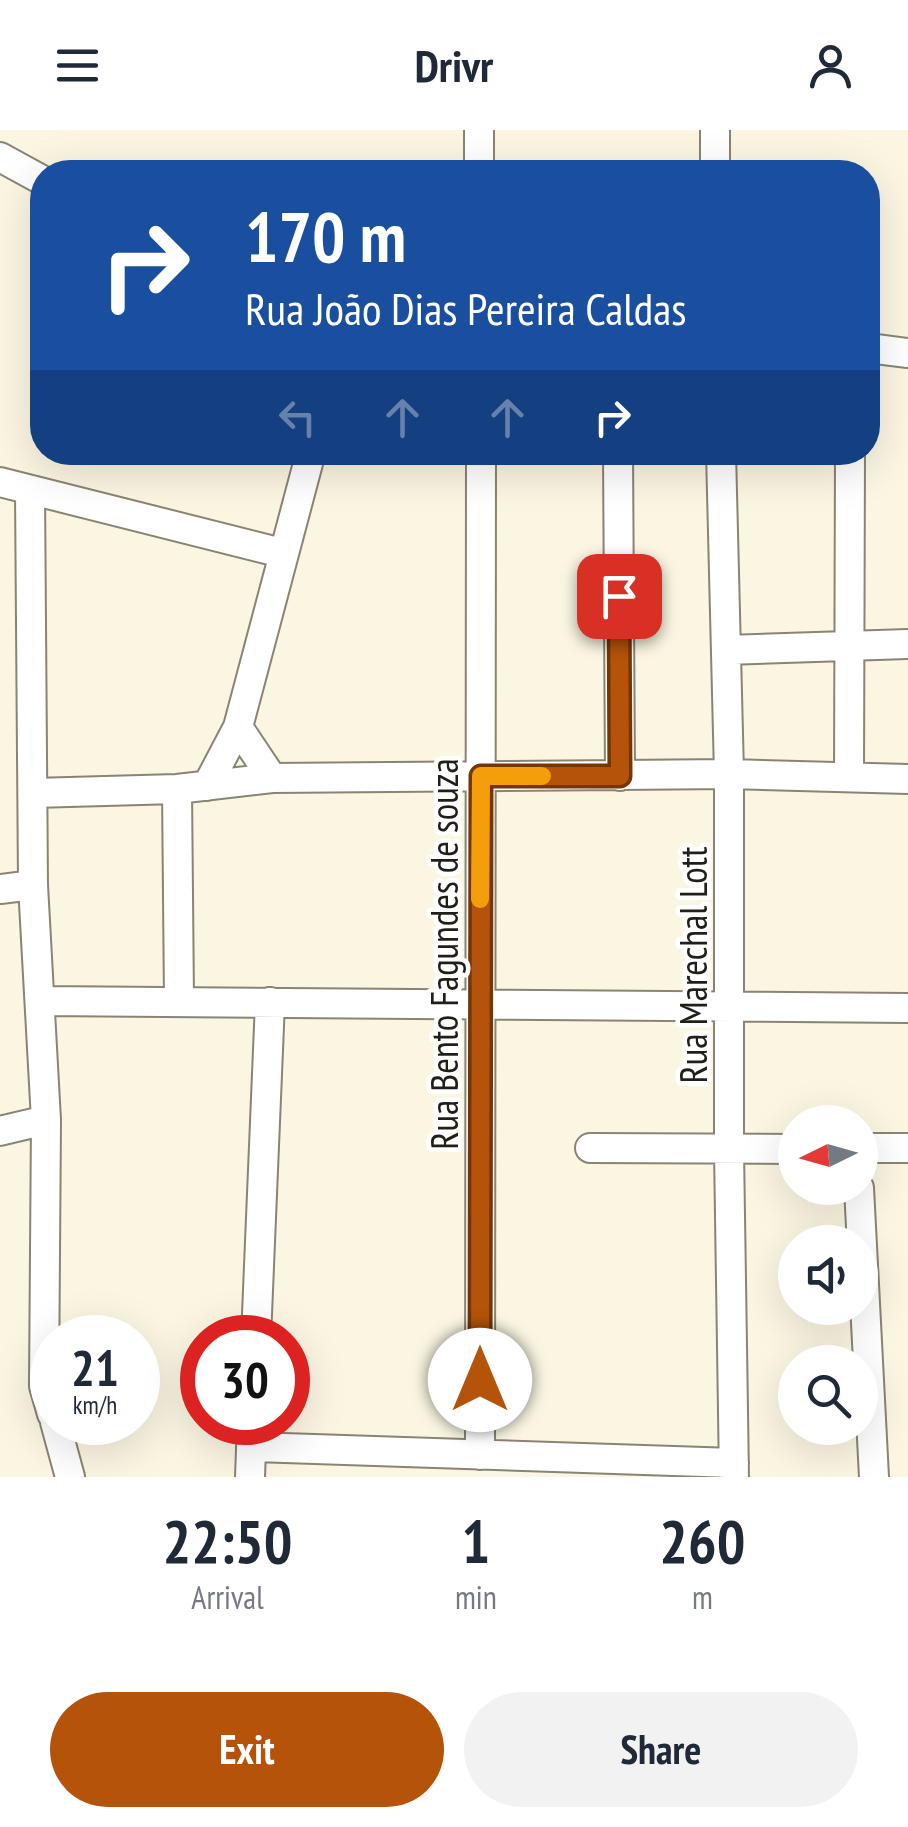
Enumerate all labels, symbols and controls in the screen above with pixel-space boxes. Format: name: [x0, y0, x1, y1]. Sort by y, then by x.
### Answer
text: Drivr: [415, 36, 493, 94]
icon: menu: [50, 38, 105, 93]
icon: person: [803, 38, 858, 93]
text: 170 m: [245, 191, 406, 281]
icon: right: [80, 200, 210, 330]
text: Rua João Dias Pereira Caldas: [245, 279, 686, 337]
icon: left: [270, 390, 325, 445]
icon: ahead: [375, 390, 430, 445]
icon: ahead: [480, 390, 535, 445]
icon: right: [585, 390, 640, 445]
pin: [577, 554, 662, 639]
icon: arrive: [592, 569, 647, 624]
street label: Rua Bento Fagundes de souza: [419, 758, 468, 1150]
street label: Rua Marechal Lott: [668, 846, 717, 1083]
north arrow: [778, 1105, 878, 1205]
map controls: [778, 1105, 878, 1445]
button: sound: [778, 1225, 878, 1325]
speed limit sign: 30: [180, 1315, 310, 1445]
position arrow: [428, 1328, 532, 1432]
text: 21: [71, 1335, 119, 1400]
button: search: [778, 1345, 878, 1445]
text: km/h: [73, 1389, 117, 1421]
text: 22:50: [163, 1502, 292, 1580]
text: 1: [462, 1502, 490, 1580]
text: 260: [659, 1502, 745, 1580]
text: Arrival: [191, 1576, 264, 1618]
text: min: [455, 1576, 497, 1618]
text: m: [692, 1576, 713, 1618]
button: Exit: [50, 1692, 444, 1807]
button: Share: [464, 1692, 858, 1807]

